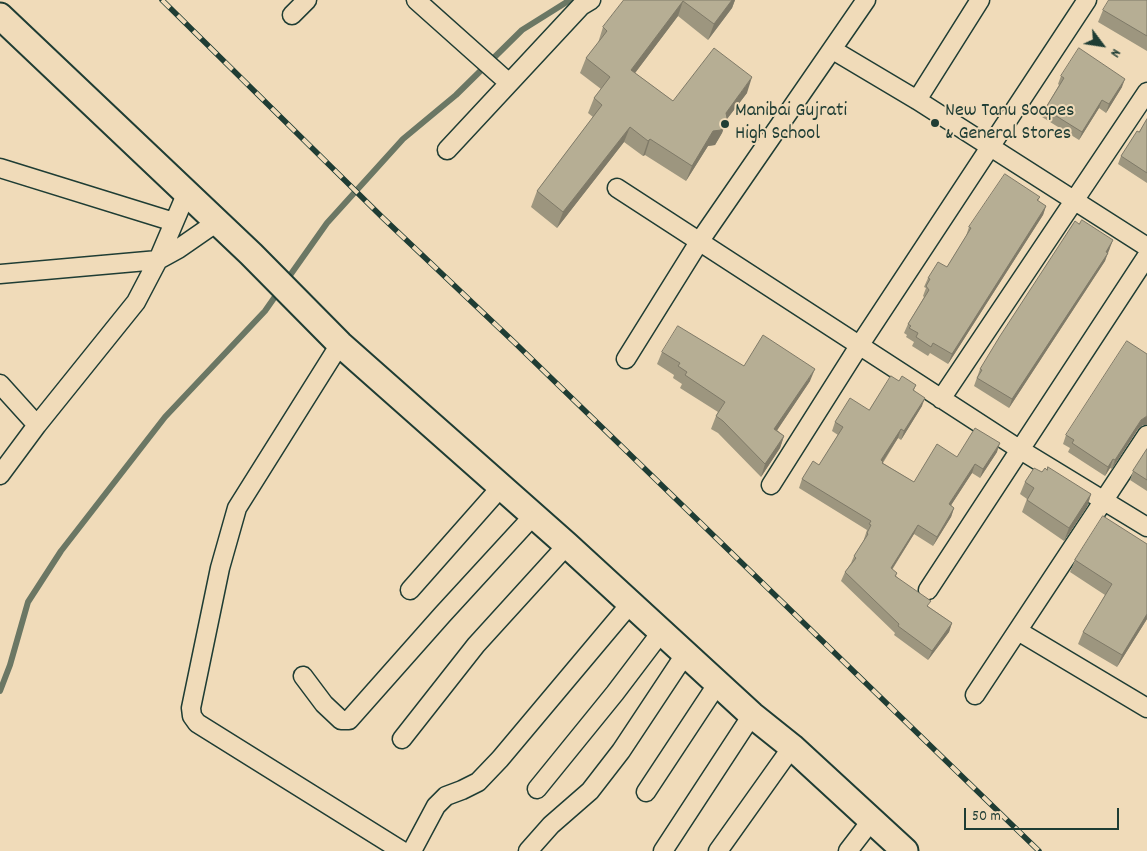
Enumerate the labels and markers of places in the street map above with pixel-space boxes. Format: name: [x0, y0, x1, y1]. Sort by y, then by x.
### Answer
place label: Manibai Gujrati High School: [735, 100, 847, 147]
place label: New Tanu Soapes & General Stores: [945, 100, 1074, 147]
marker: New Tanu Soapes & General Stores: [929, 117, 941, 129]
marker: Manibai Gujrati High School: [719, 118, 731, 130]

